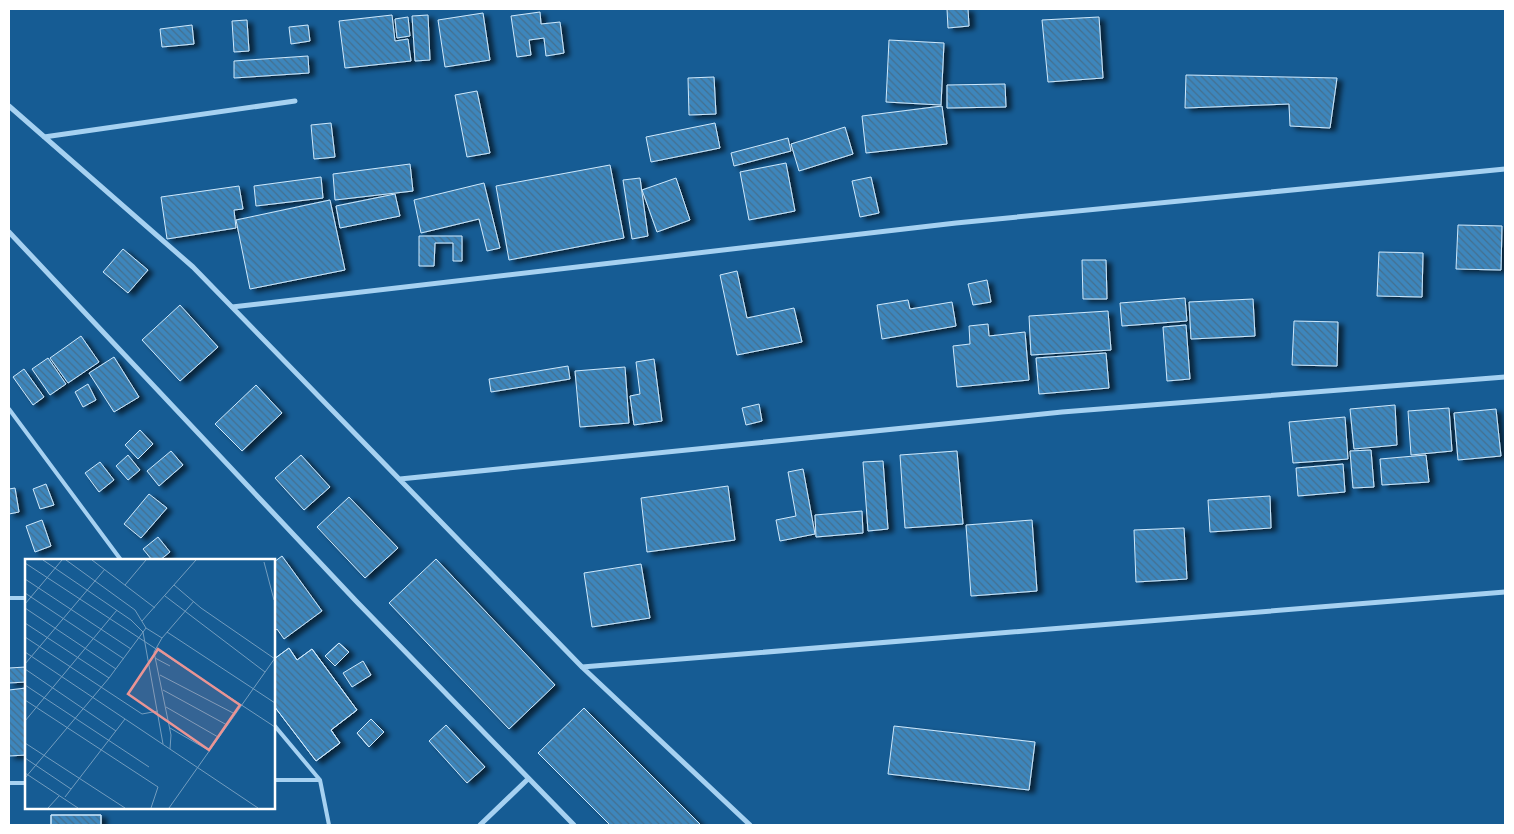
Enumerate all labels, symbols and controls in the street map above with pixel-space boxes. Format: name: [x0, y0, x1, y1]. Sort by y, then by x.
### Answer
inset map: [25, 559, 275, 809]

